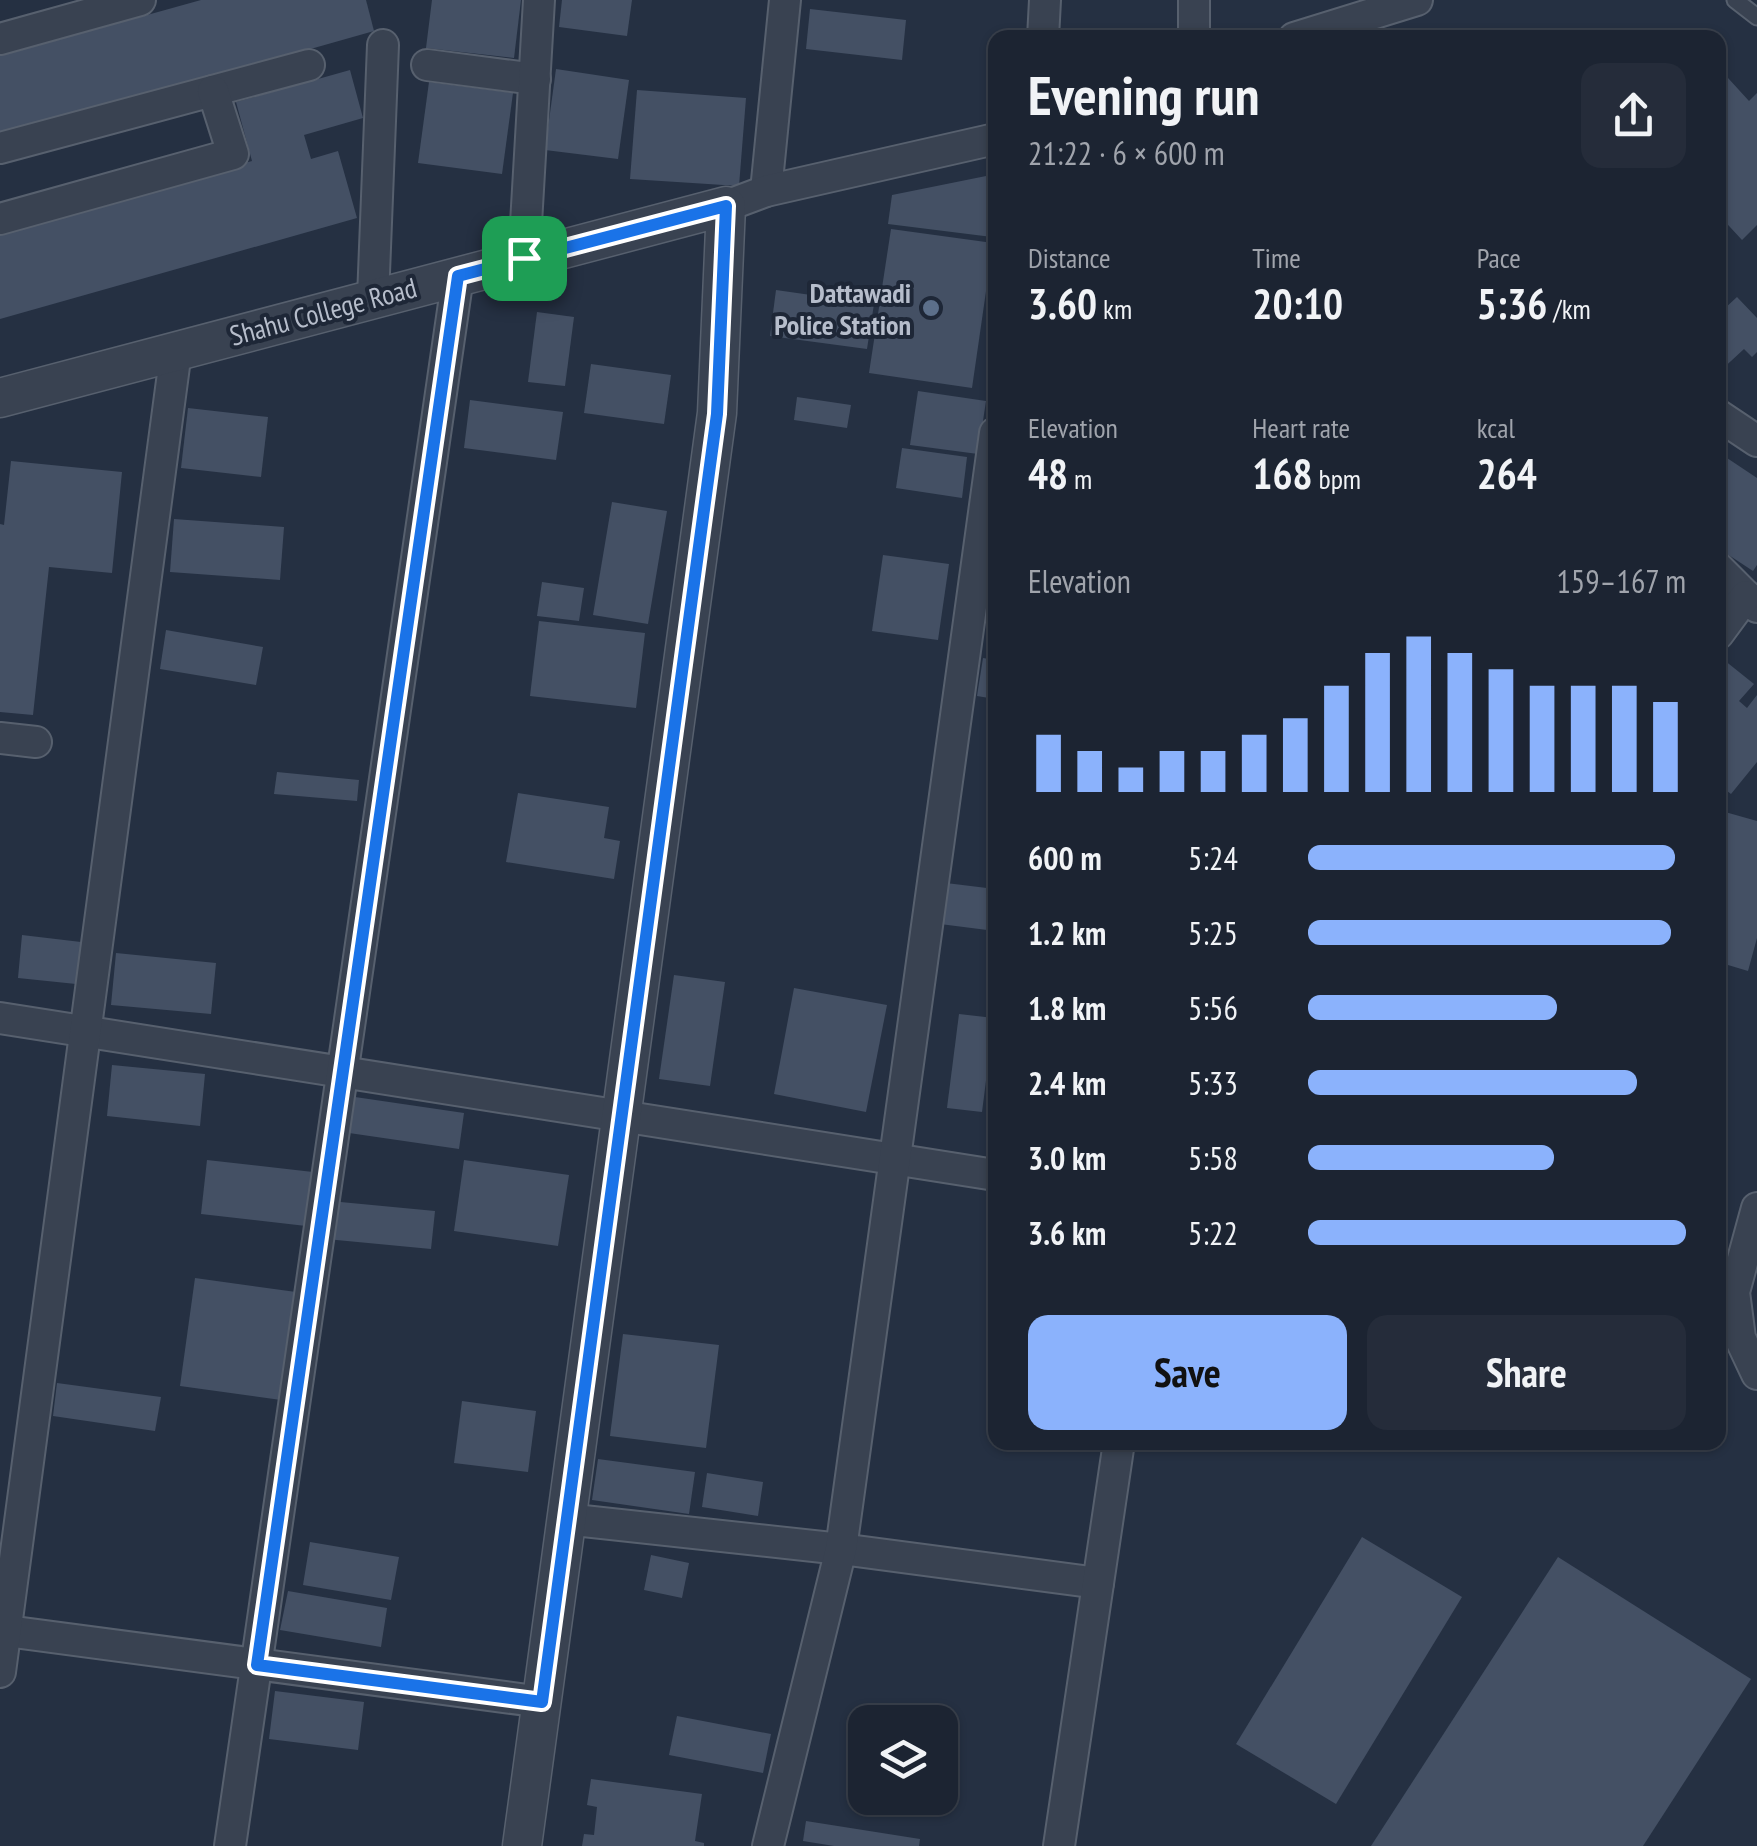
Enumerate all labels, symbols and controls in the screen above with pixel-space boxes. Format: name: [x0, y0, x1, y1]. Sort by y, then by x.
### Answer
text: Evening run: [1028, 59, 1260, 130]
button: share: [1581, 63, 1686, 168]
text: 21:22 · 6 × 600 m: [1028, 132, 1225, 174]
pin: [482, 216, 567, 301]
icon: arrive: [497, 231, 552, 286]
text: Distance: [1028, 239, 1111, 276]
text: Time: [1252, 239, 1301, 276]
text: Pace: [1477, 239, 1521, 276]
street label: Shahu College Road: [226, 268, 420, 354]
place label: Dattawadi Police Station: [774, 274, 911, 343]
text: 3.60: [1028, 276, 1097, 331]
text: 20:10: [1252, 276, 1343, 331]
text: 5:36: [1477, 276, 1547, 331]
text: km: [1097, 290, 1132, 327]
text: /km: [1547, 290, 1591, 327]
marker: Dattawadi Police Station: [920, 297, 942, 319]
text: Elevation: [1028, 409, 1118, 446]
text: Heart rate: [1252, 409, 1350, 446]
text: kcal: [1477, 409, 1515, 446]
text: 48: [1028, 446, 1068, 501]
text: 168: [1252, 446, 1313, 501]
text: 264: [1477, 446, 1537, 501]
text: m: [1068, 460, 1092, 497]
text: bpm: [1313, 460, 1361, 497]
text: Elevation: [1028, 560, 1131, 602]
text: 159–167 m: [1556, 560, 1686, 602]
text: 600 m: [1028, 837, 1102, 879]
text: 5:24: [1188, 837, 1238, 879]
text: 1.2 km: [1028, 912, 1106, 954]
text: 5:25: [1188, 912, 1238, 954]
text: 1.8 km: [1028, 987, 1106, 1029]
text: 5:56: [1188, 987, 1238, 1029]
text: 2.4 km: [1028, 1062, 1106, 1104]
text: 5:33: [1188, 1062, 1238, 1104]
text: 3.0 km: [1028, 1137, 1106, 1179]
text: 5:58: [1188, 1137, 1238, 1179]
text: 3.6 km: [1028, 1212, 1106, 1254]
text: 5:22: [1188, 1212, 1238, 1254]
button: Save: [1028, 1315, 1347, 1430]
button: Share: [1367, 1315, 1686, 1430]
map controls: [848, 1705, 958, 1815]
button: layers: [848, 1705, 958, 1815]

